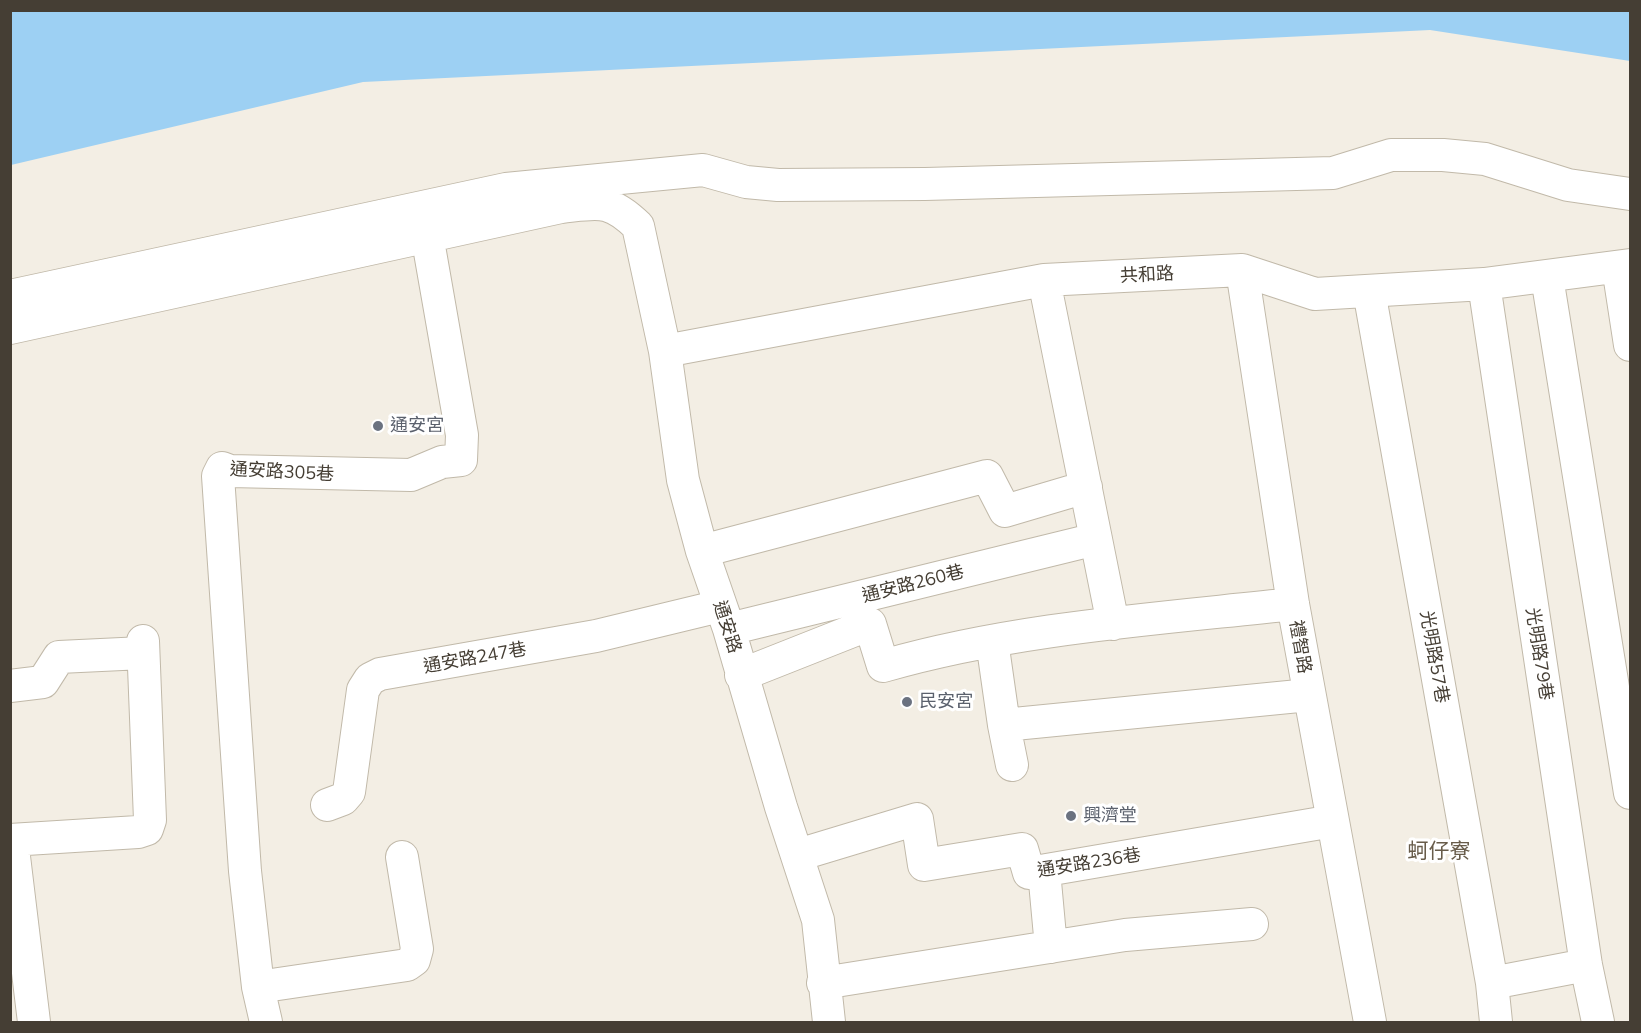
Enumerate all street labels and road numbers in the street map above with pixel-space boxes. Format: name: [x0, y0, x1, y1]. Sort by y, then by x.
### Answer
street label: 共和路: [1119, 263, 1175, 287]
street label: 通安路305巷: [229, 458, 335, 486]
street label: 通安路260巷: [860, 561, 966, 607]
street label: 通安路: [708, 598, 746, 656]
street label: 光明路79巷: [1521, 606, 1557, 702]
street label: 光明路57巷: [1415, 609, 1453, 705]
street label: 禮智路: [1285, 619, 1315, 675]
street label: 通安路247巷: [422, 638, 528, 678]
street label: 通安路236巷: [1036, 844, 1142, 882]

